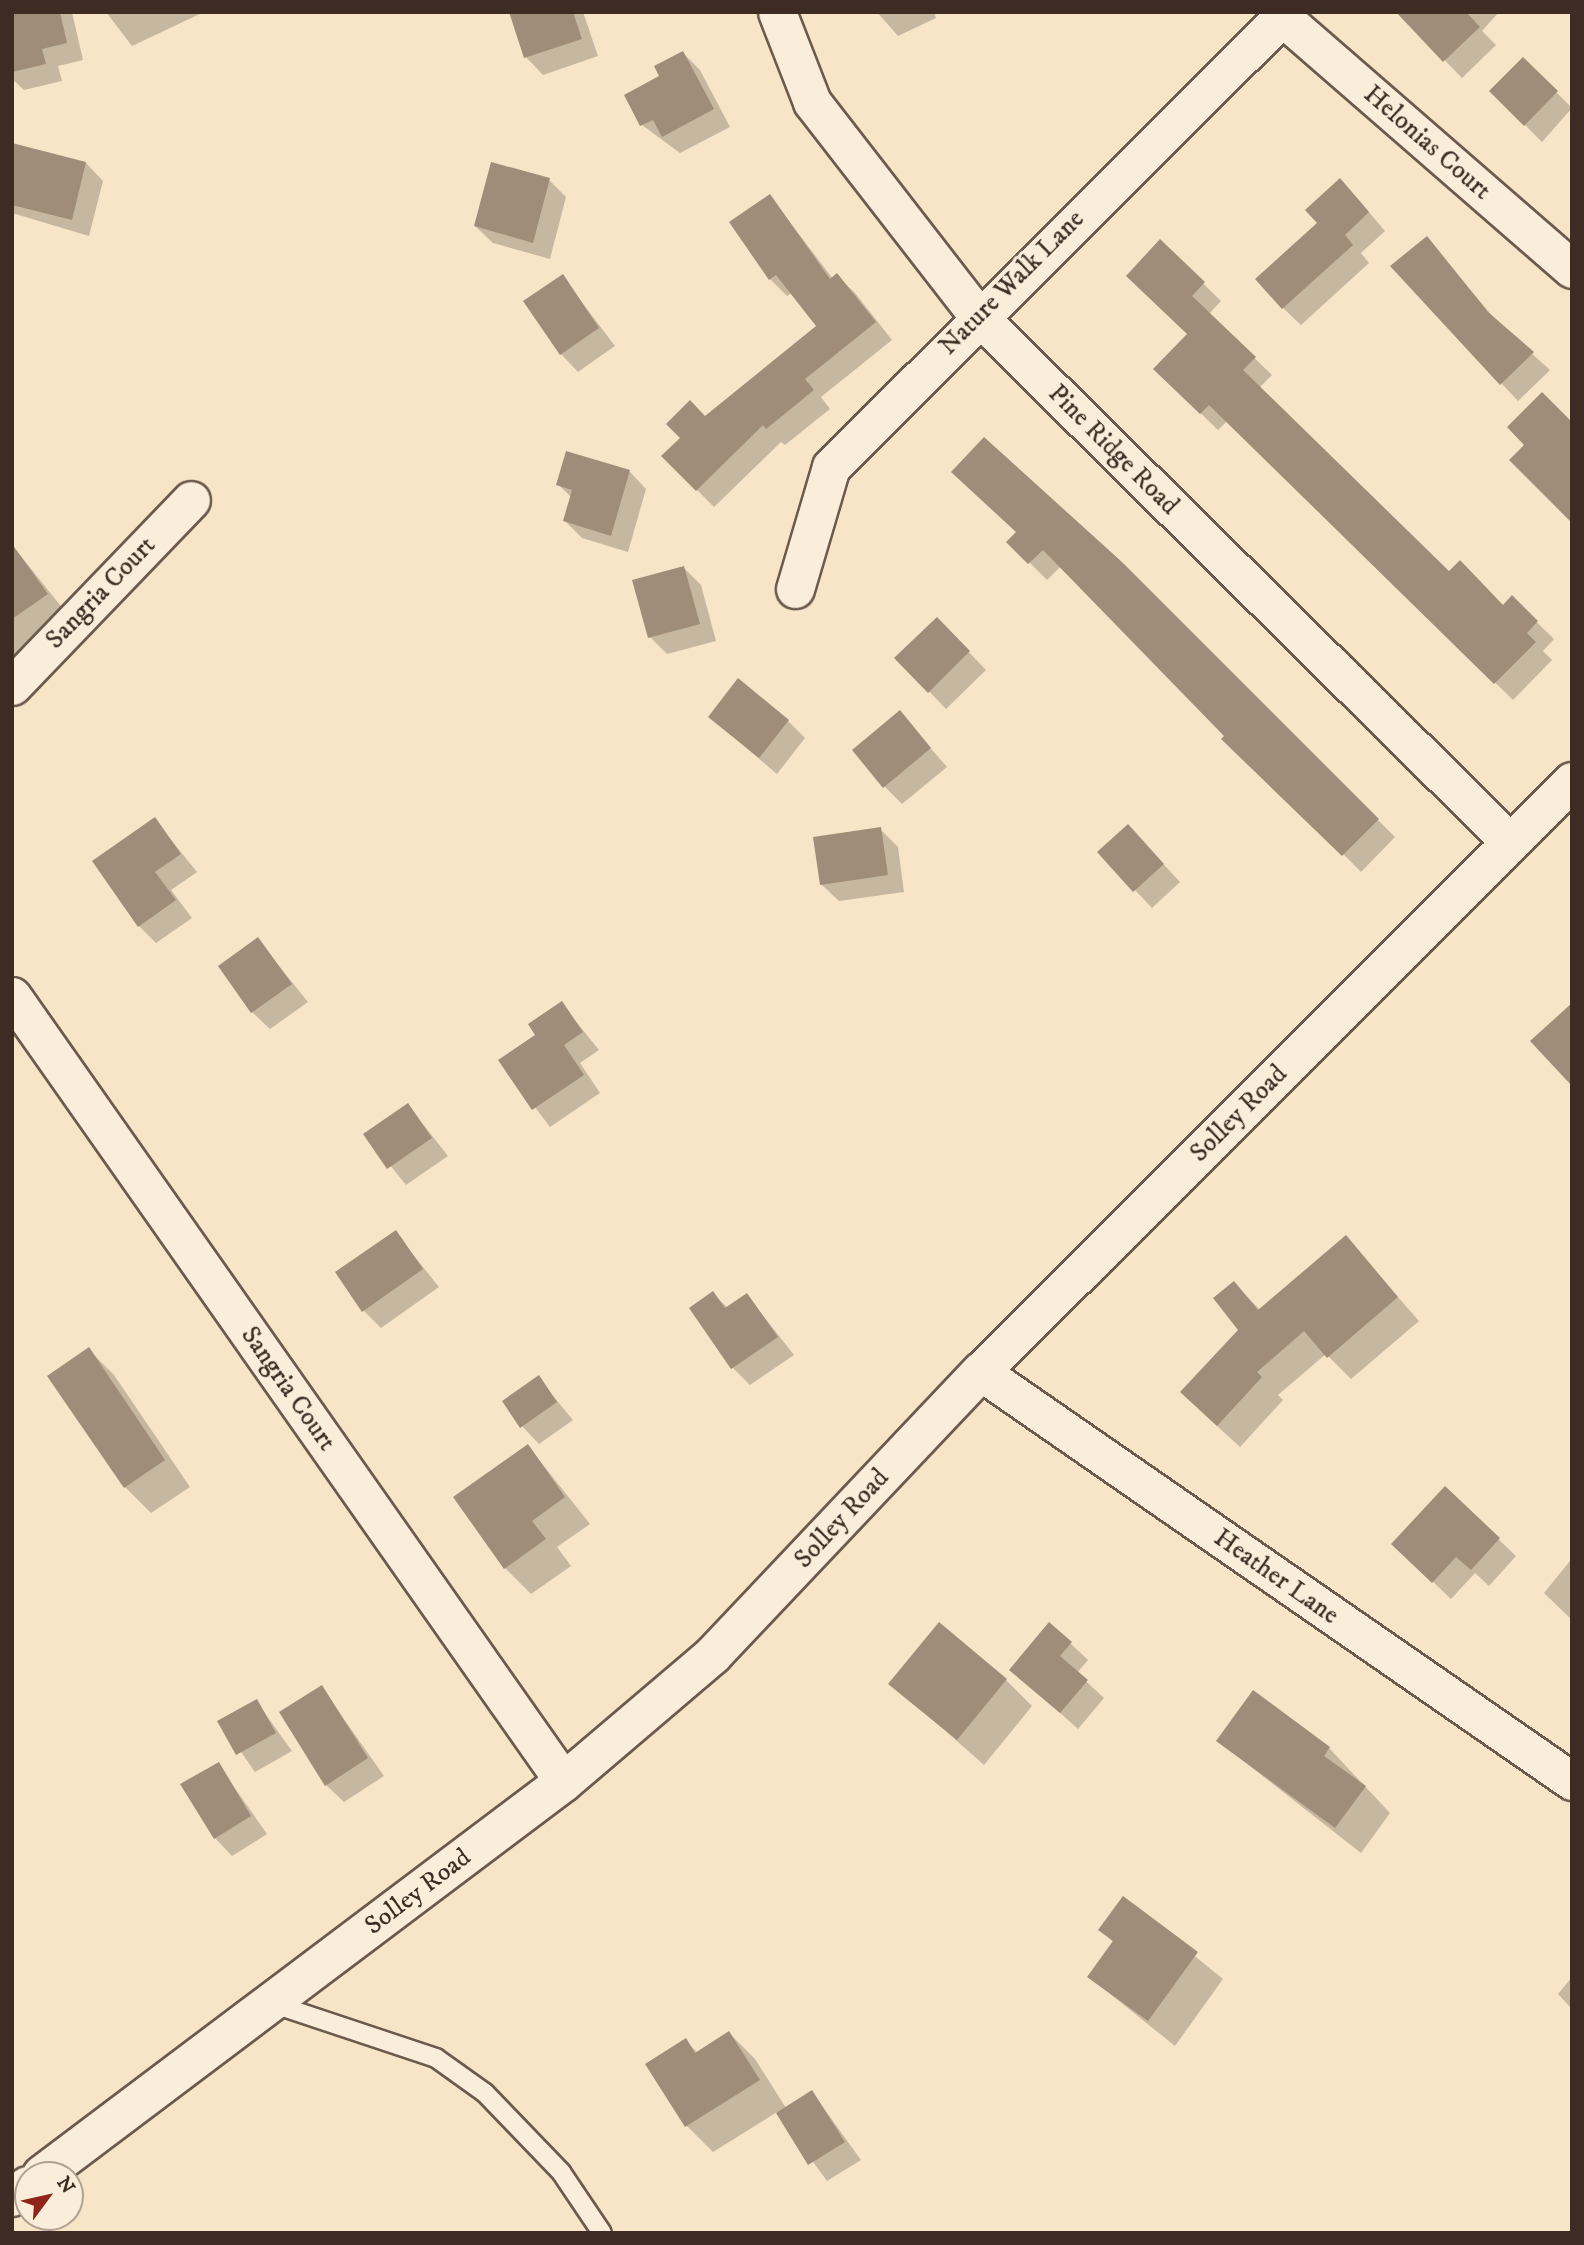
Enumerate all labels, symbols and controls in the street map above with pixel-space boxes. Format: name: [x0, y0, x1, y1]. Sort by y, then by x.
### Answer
street label: Helonias Court: [1357, 79, 1497, 207]
street label: Nature Walk Lane: [933, 204, 1091, 362]
street label: Pine Ridge Road: [1041, 378, 1185, 522]
street label: Sangria Court: [40, 530, 162, 656]
street label: Solley Road: [1184, 1059, 1294, 1169]
street label: Sangria Court: [234, 1321, 342, 1457]
street label: Solley Road: [788, 1463, 896, 1575]
street label: Heather Lane: [1208, 1523, 1344, 1631]
street label: Solley Road: [359, 1842, 477, 1942]
north arrow: [14, 2161, 84, 2231]
text: N: [51, 2173, 79, 2198]

